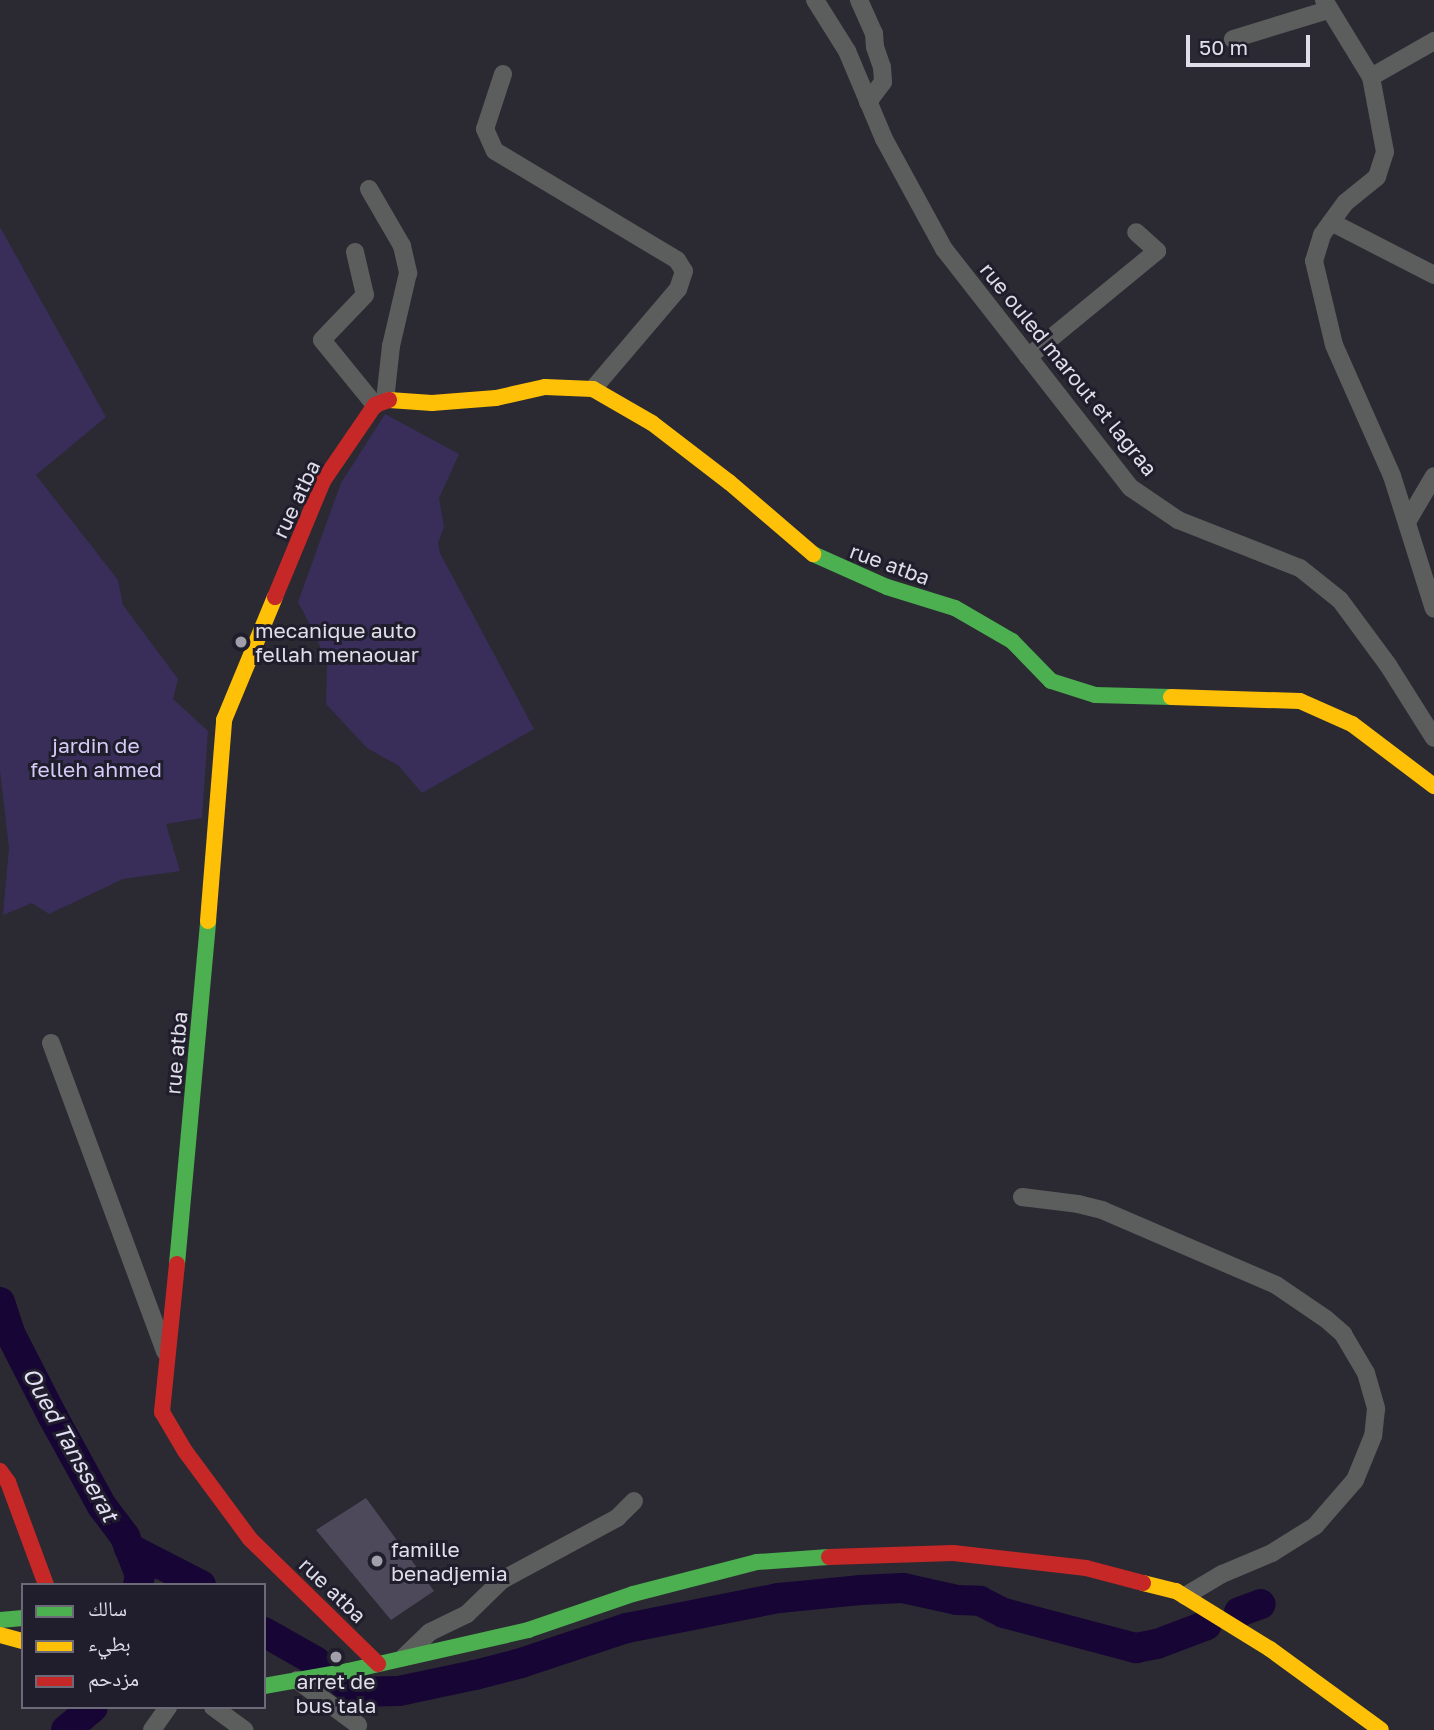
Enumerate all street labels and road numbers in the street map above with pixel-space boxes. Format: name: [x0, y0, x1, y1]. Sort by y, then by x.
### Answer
street label: rue ouled marout et lagraa: [975, 257, 1163, 481]
street label: rue atba: [267, 456, 325, 542]
street label: rue atba: [847, 538, 933, 590]
street label: rue atba: [160, 1010, 192, 1096]
street label: rue atba: [294, 1552, 372, 1628]

